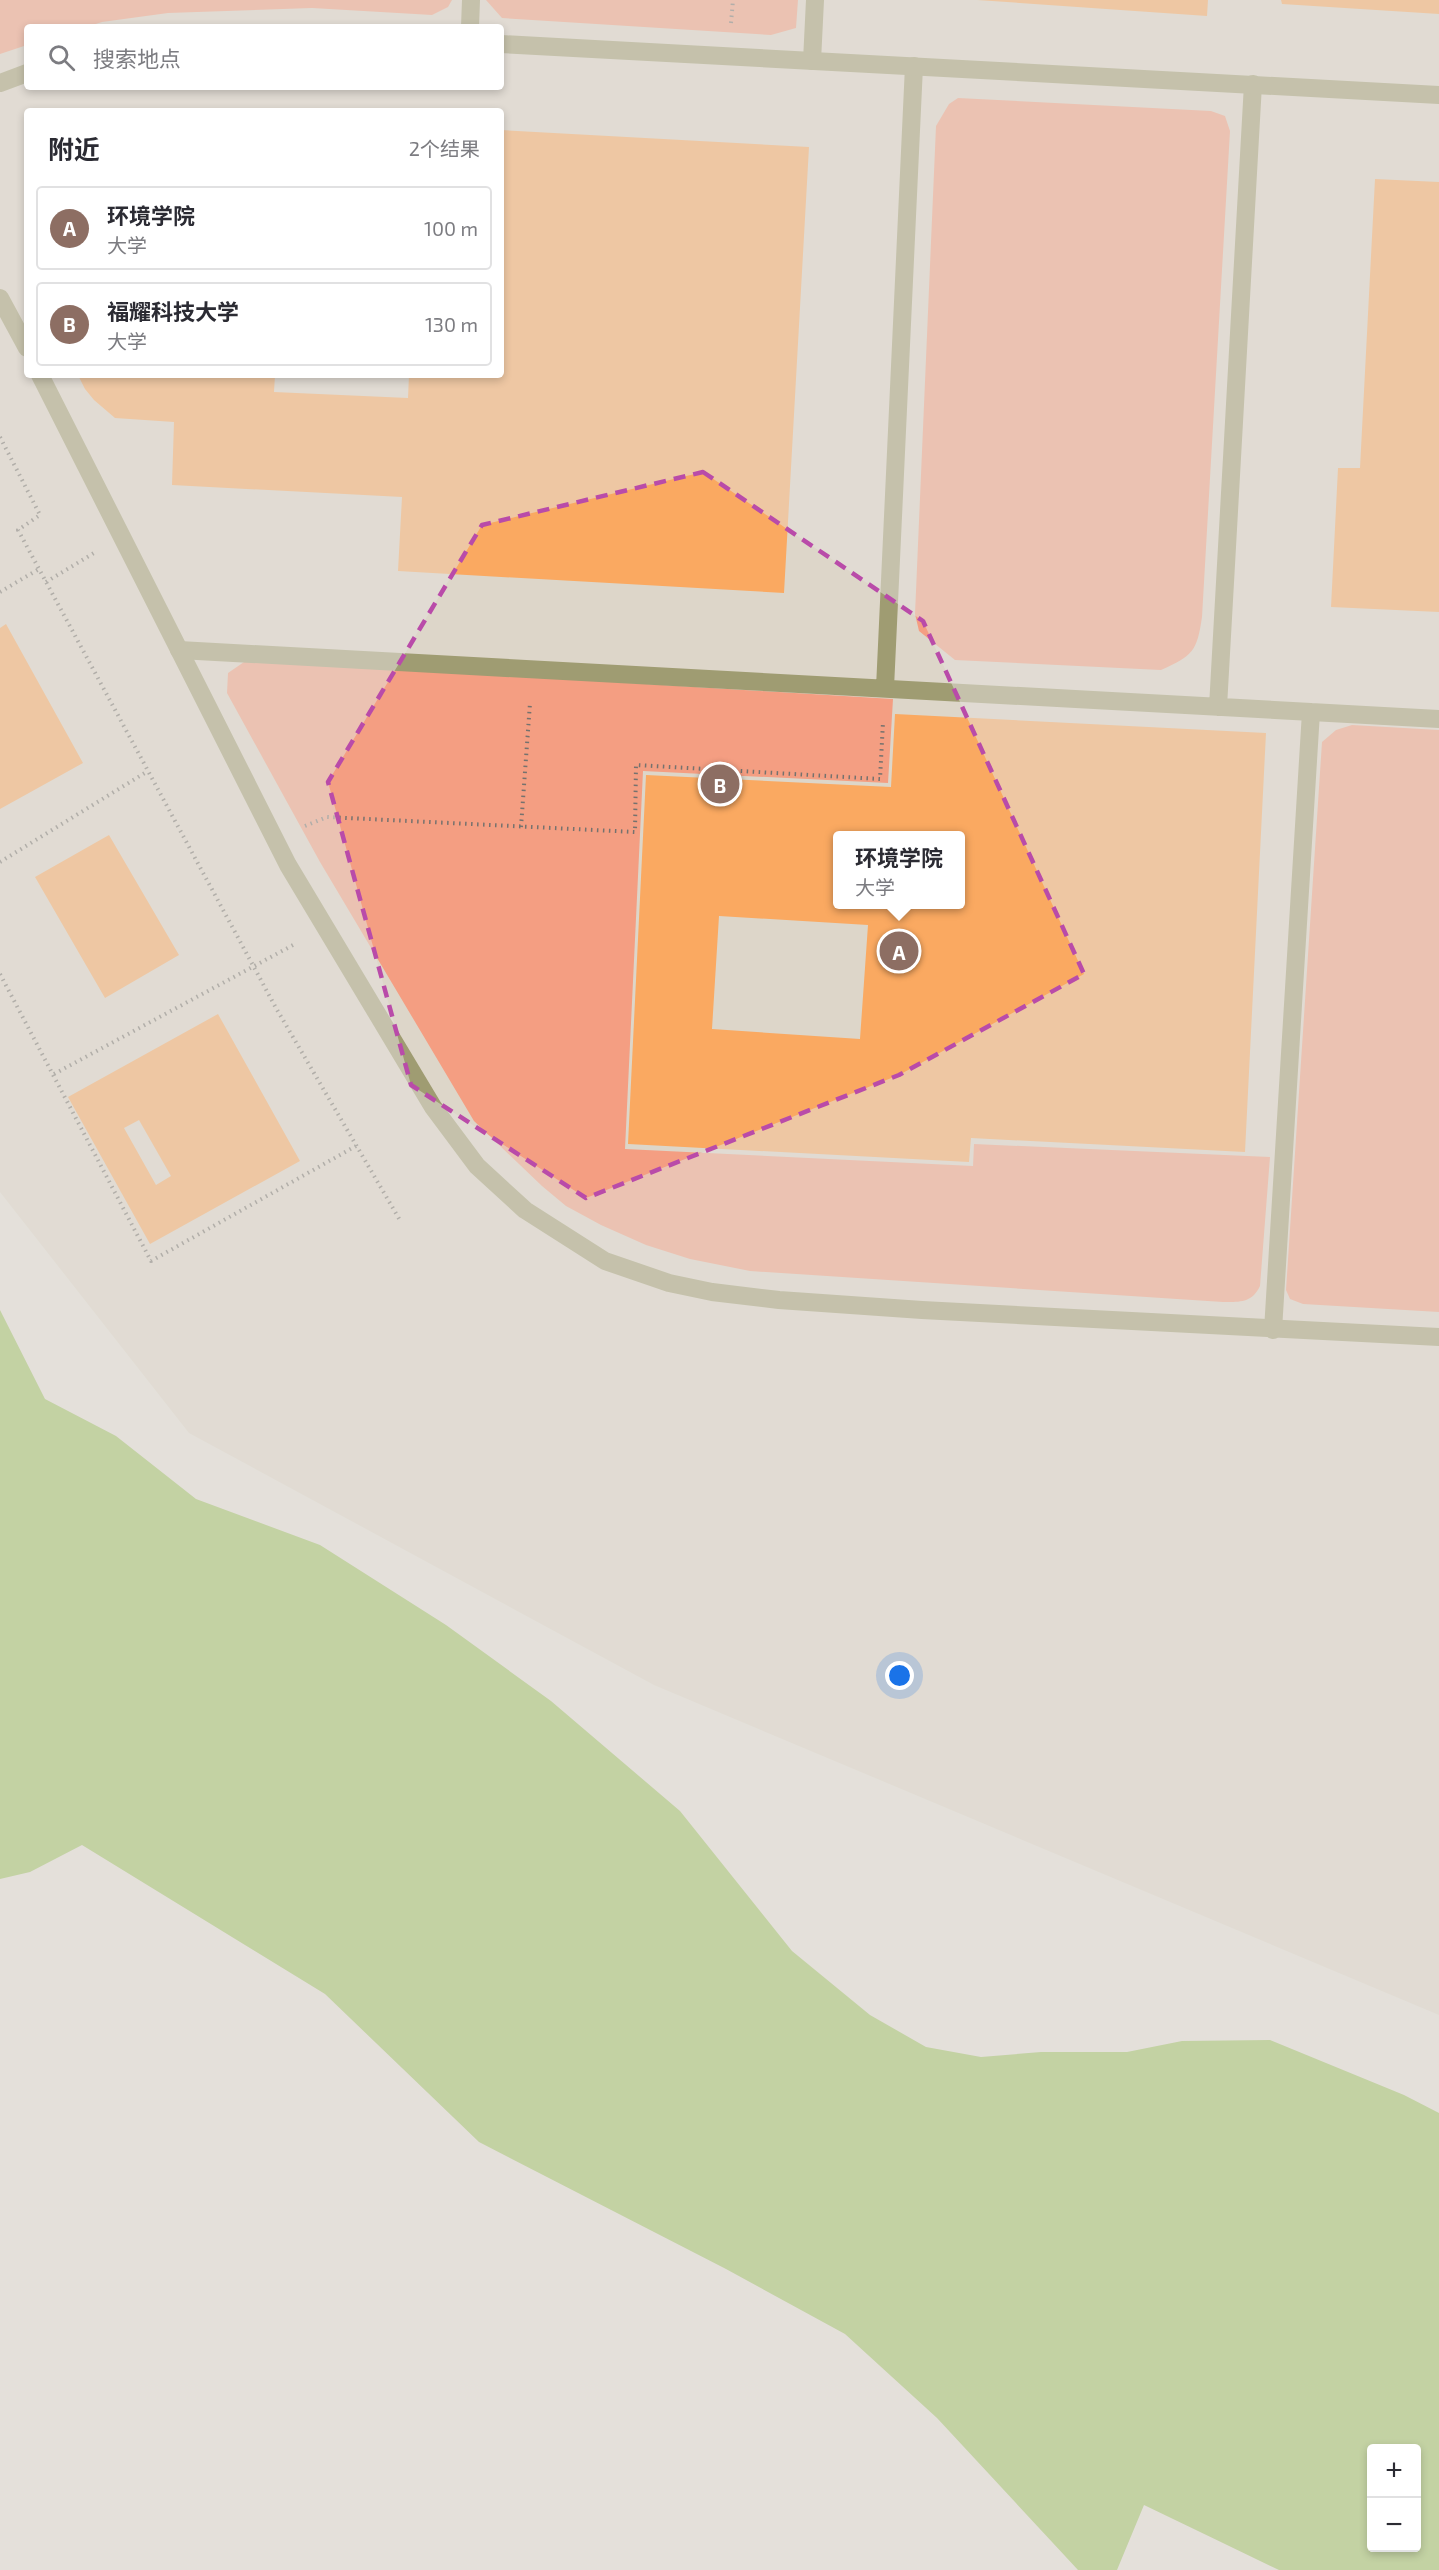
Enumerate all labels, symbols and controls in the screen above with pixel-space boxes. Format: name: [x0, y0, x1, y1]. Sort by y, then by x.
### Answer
search box: [24, 24, 504, 90]
icon: search: [45, 41, 78, 74]
text: 搜索地点: [93, 45, 181, 71]
text: 附近: [48, 133, 100, 164]
text: 2个结果: [409, 136, 480, 160]
text: 环境学院: [107, 202, 195, 228]
text: A: [63, 216, 76, 240]
text: 100 m: [424, 216, 478, 240]
text: 大学: [107, 233, 147, 257]
text: 福耀科技大学: [107, 298, 239, 324]
text: B: [63, 312, 76, 336]
text: 130 m: [425, 312, 478, 336]
text: 大学: [107, 329, 147, 353]
pin: B: [700, 762, 740, 806]
popup: [833, 831, 965, 909]
text: 环境学院: [855, 844, 943, 870]
text: 大学: [855, 875, 895, 899]
pin: A: [880, 928, 918, 974]
your location: [885, 1661, 914, 1690]
map controls: [1367, 2444, 1421, 2552]
button: +: [1367, 2444, 1421, 2498]
button: −: [1367, 2498, 1421, 2552]

